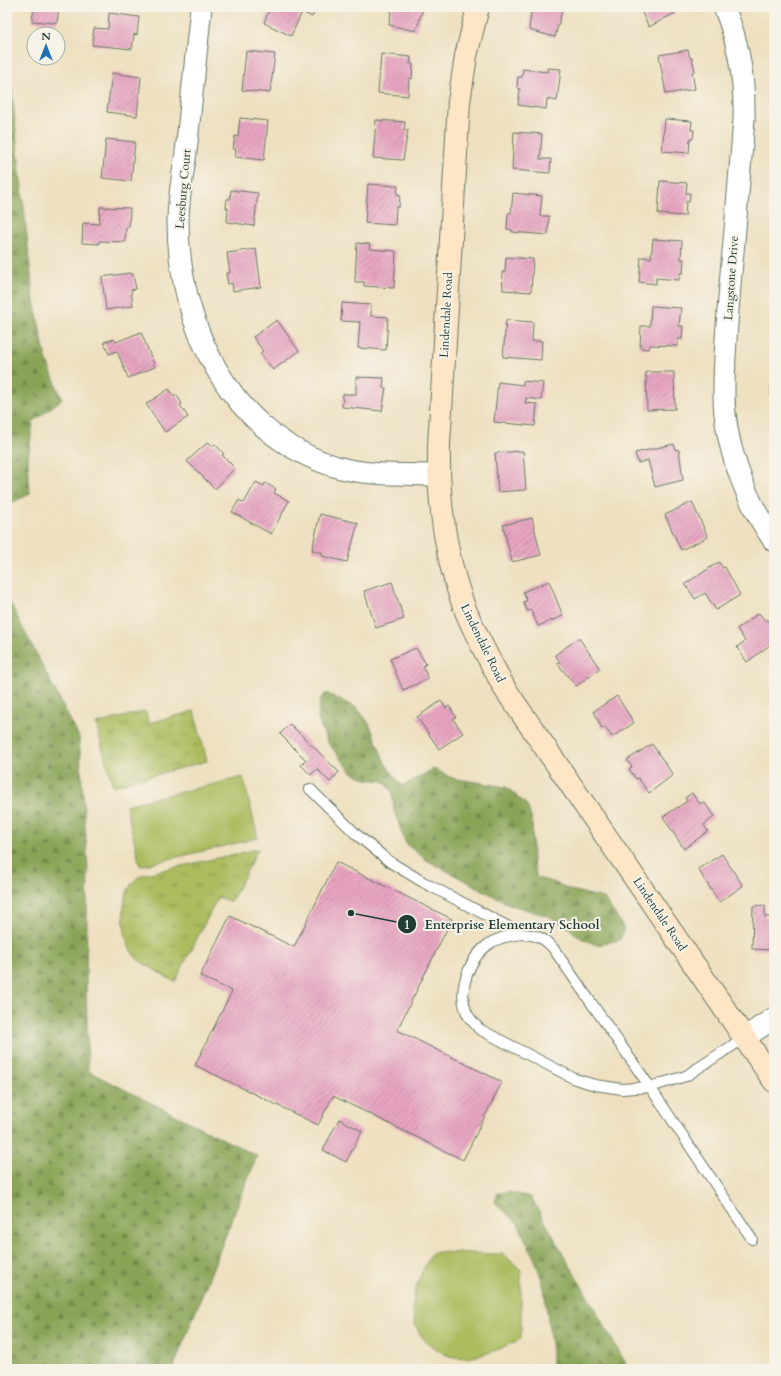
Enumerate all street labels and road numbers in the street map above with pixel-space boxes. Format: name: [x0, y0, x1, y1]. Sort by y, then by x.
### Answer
street label: Leesburg Court: [172, 148, 194, 230]
street label: Langstone Drive: [720, 235, 742, 321]
street label: Lindendale Road: [436, 271, 456, 358]
street label: Lindendale Road: [457, 601, 509, 686]
street label: Lindendale Road: [629, 874, 691, 955]

